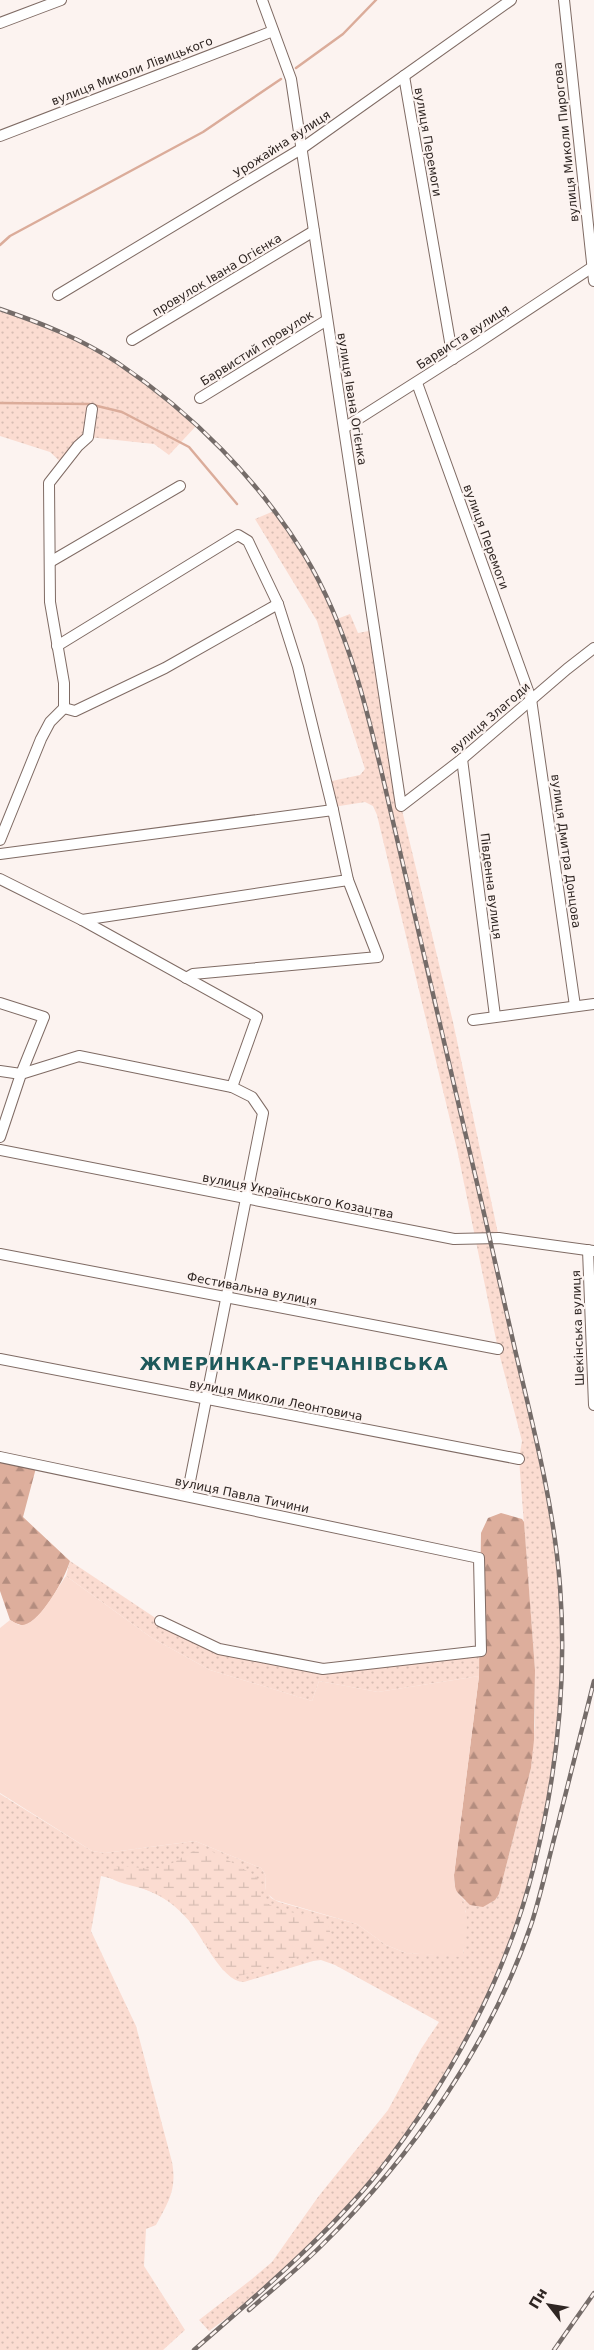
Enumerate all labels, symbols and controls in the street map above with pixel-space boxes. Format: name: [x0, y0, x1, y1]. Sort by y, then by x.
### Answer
street label: вулиця Миколи Лівицького: [49, 34, 215, 108]
street label: вулиця Миколи Пирогова: [551, 61, 581, 223]
street label: вулиця Перемоги: [411, 86, 445, 198]
street label: Урожайна вулиця: [231, 108, 333, 180]
street label: провулок Івана Огієнка: [150, 231, 284, 319]
street label: Барвиста вулиця: [414, 302, 512, 372]
street label: Барвистий провулок: [198, 308, 316, 388]
street label: вулиця Івана Огієнка: [335, 332, 369, 466]
street label: вулиця Перемоги: [460, 483, 512, 591]
street label: вулиця Злагоди: [447, 679, 533, 757]
street label: вулиця Дмитра Донцова: [548, 773, 584, 929]
street label: Південна вулиця: [478, 832, 504, 940]
street label: вулиця Українського Козацтва: [201, 1171, 395, 1221]
street label: Фестивальна вулиця: [186, 1270, 318, 1308]
street label: Шекінська вулиця: [569, 1270, 587, 1386]
district label: ЖМЕРИНКА-ГРЕЧАНІВСЬКА: [139, 1353, 449, 1374]
street label: вулиця Миколи Леонтовича: [188, 1376, 364, 1424]
street label: вулиця Павла Тичини: [174, 1474, 310, 1516]
north arrow: [524, 2280, 574, 2330]
text: Пн: [525, 2285, 550, 2312]

